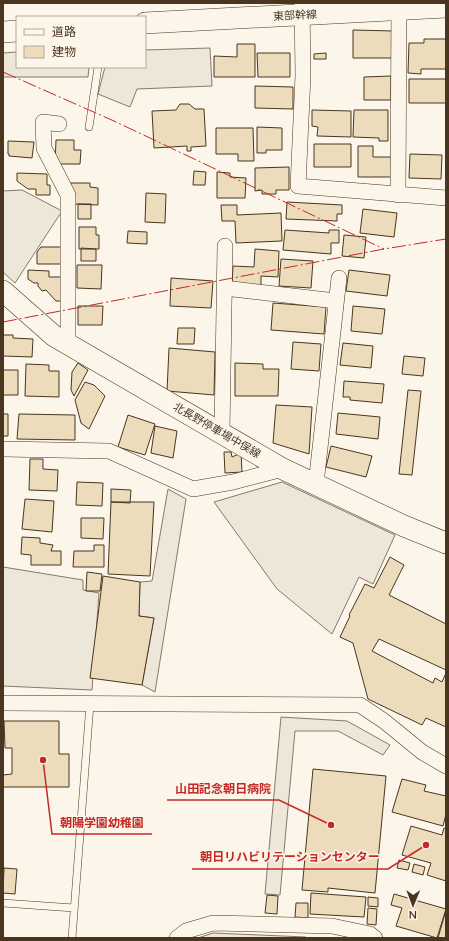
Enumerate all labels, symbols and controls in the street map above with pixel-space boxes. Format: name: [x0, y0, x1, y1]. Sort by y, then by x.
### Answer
street label: 東部幹線: [273, 7, 317, 24]
legend: [16, 16, 146, 68]
text: 道路: [52, 24, 76, 40]
text: 建物: [52, 44, 76, 60]
street label: 北長野停車場中俣線: [170, 399, 263, 462]
callout: 山田記念朝日病院: [167, 776, 279, 800]
text: 山田記念朝日病院: [175, 781, 271, 797]
callout: 朝陽学園幼稚園: [52, 810, 152, 834]
text: 朝陽学園幼稚園: [60, 815, 144, 831]
callout: 朝日リハビリテーションセンター: [192, 845, 388, 869]
text: 朝日リハビリテーションセンター: [200, 849, 380, 865]
north arrow: [393, 885, 433, 925]
text: N: [409, 907, 417, 922]

